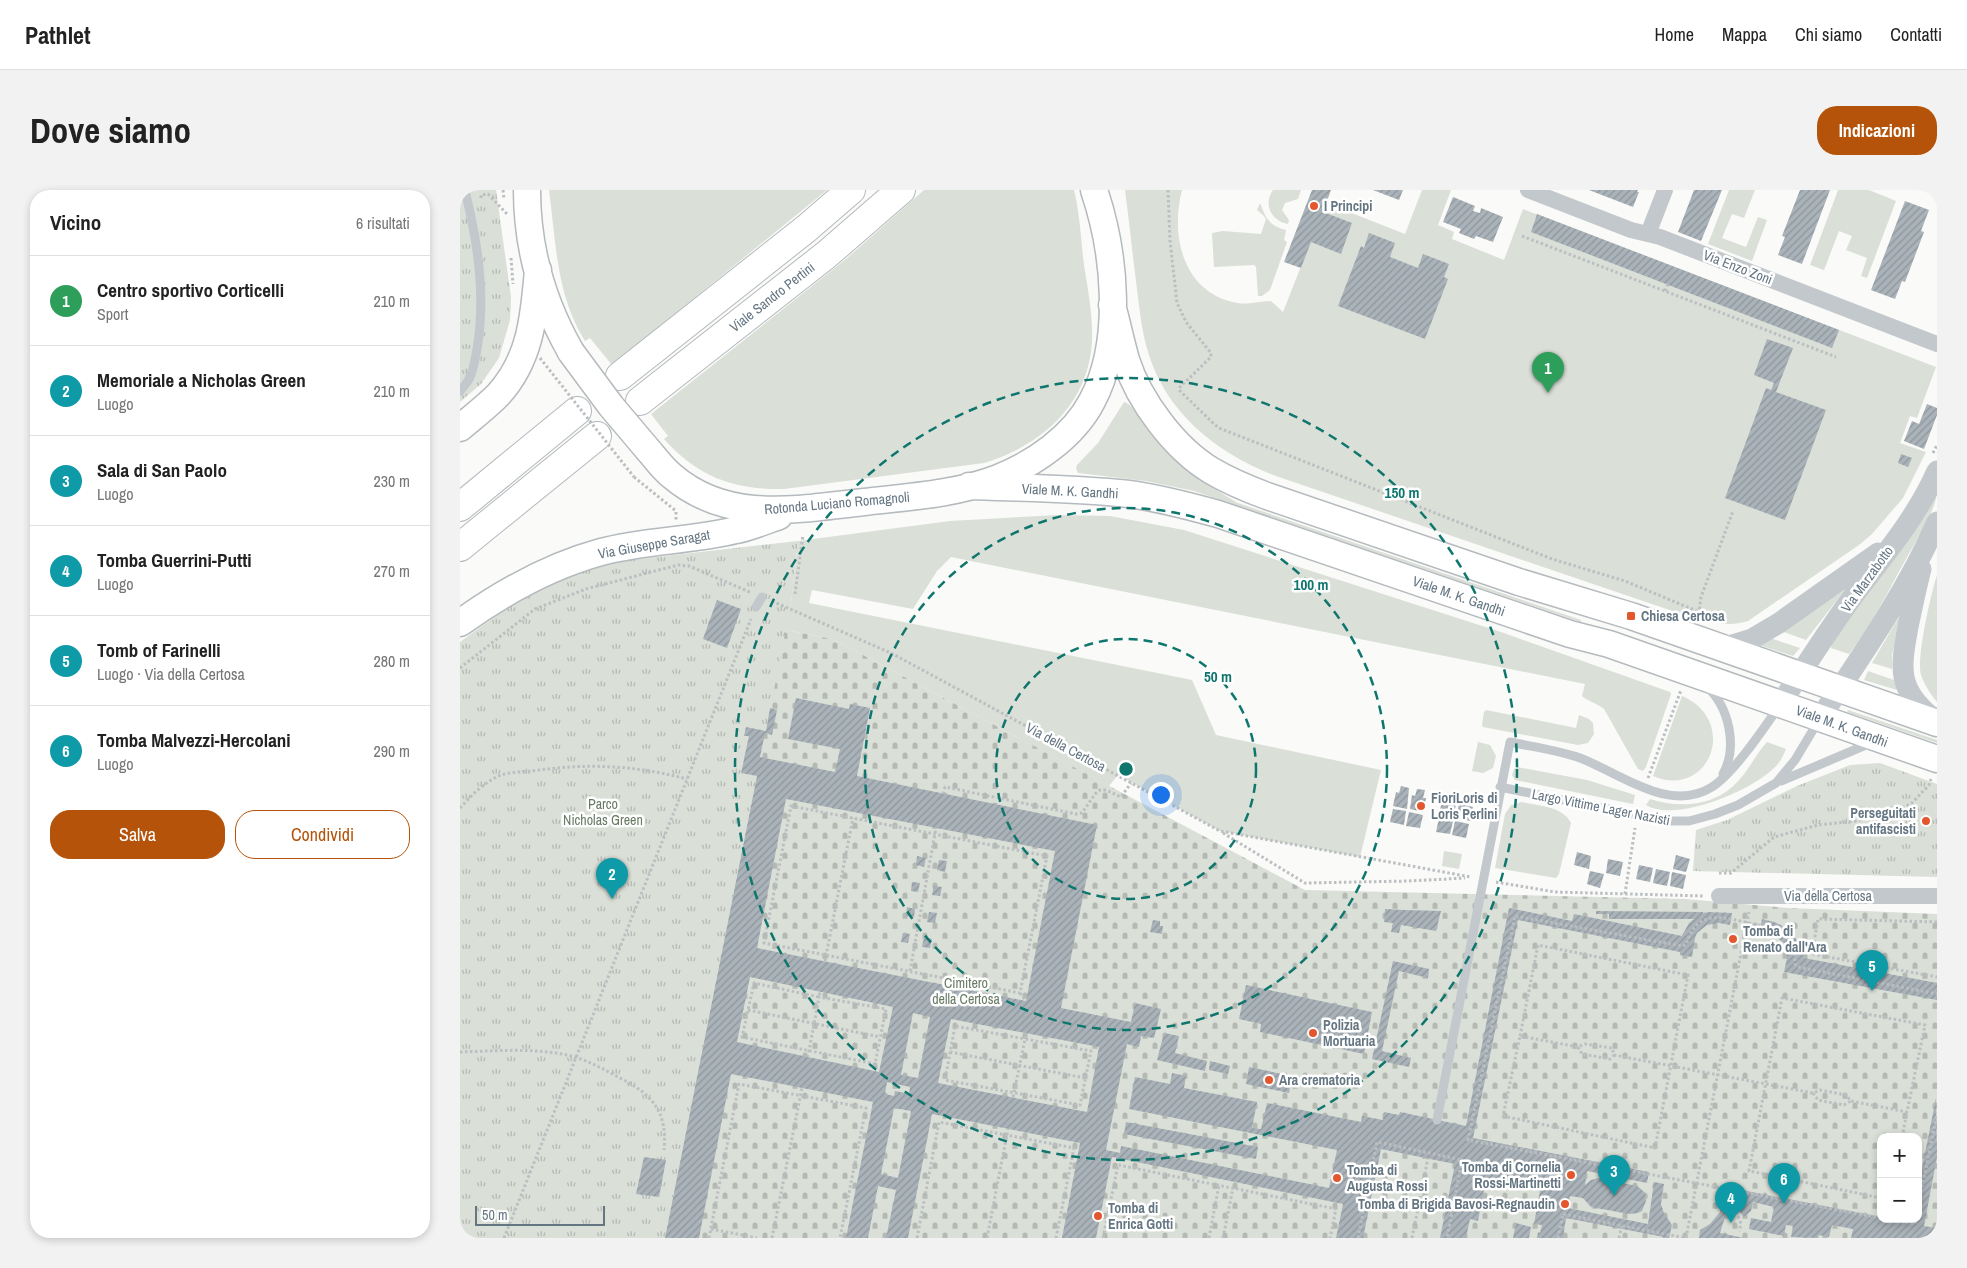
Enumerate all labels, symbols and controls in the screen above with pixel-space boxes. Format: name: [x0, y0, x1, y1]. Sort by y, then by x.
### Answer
text: Pathlet: [25, 19, 91, 51]
text: Home: [1655, 22, 1694, 47]
text: Mappa: [1722, 22, 1767, 47]
text: Chi siamo: [1795, 22, 1862, 47]
text: Contatti: [1890, 22, 1942, 47]
button: Indicazioni: [1817, 106, 1937, 155]
text: Dove siamo: [30, 107, 191, 154]
place label: I Principi: [1324, 197, 1373, 215]
marker: I Principi: [1308, 200, 1320, 212]
text: Vicino: [50, 208, 101, 237]
text: 6 risultati: [356, 212, 410, 234]
street label: Via Enzo Zoni: [1701, 246, 1775, 288]
street label: Viale Sandro Pertini: [726, 258, 818, 336]
text: Centro sportivo Corticelli: [97, 277, 284, 303]
text: 1: [62, 290, 70, 312]
text: 210 m: [374, 290, 410, 312]
text: Sport: [97, 303, 128, 325]
pin: 1: [1532, 352, 1564, 393]
text: Memoriale a Nicholas Green: [97, 367, 306, 393]
text: 2: [62, 380, 70, 402]
text: 210 m: [374, 380, 410, 402]
text: Luogo: [97, 393, 133, 415]
text: Sala di San Paolo: [97, 457, 227, 483]
text: 3: [62, 470, 70, 492]
text: 230 m: [374, 470, 410, 492]
street label: Viale M. K. Gandhi: [1021, 479, 1119, 503]
text: 150 m: [1385, 482, 1419, 503]
text: Luogo: [97, 483, 133, 505]
street label: Rotonda Luciano Romagnoli: [763, 488, 911, 518]
street label: Via Giuseppe Saragat: [597, 525, 711, 563]
street label: Via Marzabotto: [1837, 542, 1897, 616]
text: Tomba Guerrini-Putti: [97, 547, 252, 573]
text: 4: [62, 560, 70, 582]
text: 270 m: [374, 560, 410, 582]
street label: Viale M. K. Gandhi: [1410, 572, 1508, 620]
text: Luogo: [97, 573, 133, 595]
text: 100 m: [1294, 574, 1328, 595]
place label: Chiesa Certosa: [1641, 607, 1725, 625]
marker: Chiesa Certosa: [1625, 610, 1637, 622]
text: Tomb of Farinelli: [97, 637, 221, 663]
text: 5: [62, 650, 70, 672]
text: 280 m: [374, 650, 410, 672]
text: Luogo · Via della Certosa: [97, 663, 245, 685]
text: 50 m: [1204, 666, 1232, 687]
street label: Viale M. K. Gandhi: [1793, 701, 1891, 751]
street label: Via della Certosa: [1023, 718, 1110, 776]
text: Tomba Malvezzi-Hercolani: [97, 727, 291, 753]
text: 6: [62, 740, 70, 762]
text: 290 m: [374, 740, 410, 762]
text: Luogo: [97, 753, 133, 775]
centre of rings: [1117, 760, 1135, 778]
your location: [1148, 782, 1174, 808]
street label: Largo Vittime Lager Nazisti: [1530, 785, 1672, 829]
place label: FioriLoris di Loris Perlini: [1431, 789, 1497, 823]
park label: Parco Nicholas Green: [563, 795, 643, 829]
marker: FioriLoris di Loris Perlini: [1415, 800, 1427, 812]
place label: Perseguitati antifascisti: [1850, 804, 1916, 838]
button: Salva: [50, 810, 225, 859]
button: Condividi: [235, 810, 410, 859]
marker: Perseguitati antifascisti: [1920, 815, 1932, 827]
pin: 2: [596, 858, 628, 899]
street label: Via della Certosa: [1784, 887, 1873, 905]
place label: Tomba di Renato dall'Ara: [1743, 922, 1827, 956]
marker: Tomba di Renato dall'Ara: [1727, 933, 1739, 945]
pin: 5: [1856, 950, 1888, 991]
park label: Cimitero della Certosa: [932, 974, 1000, 1008]
place label: Polizia Mortuaria: [1323, 1016, 1376, 1050]
marker: Polizia Mortuaria: [1307, 1027, 1319, 1039]
place label: Ara crematoria: [1279, 1071, 1361, 1089]
marker: Ara crematoria: [1263, 1074, 1275, 1086]
map controls: [1877, 1133, 1922, 1223]
button: +: [1877, 1133, 1922, 1178]
pin: 3: [1598, 1155, 1630, 1196]
place label: Tomba di Cornelia Rossi-Martinetti: [1462, 1158, 1562, 1192]
place label: Tomba di Augusta Rossi: [1347, 1161, 1427, 1195]
pin: 6: [1768, 1163, 1800, 1204]
marker: Tomba di Cornelia Rossi-Martinetti: [1565, 1169, 1577, 1181]
marker: Tomba di Augusta Rossi: [1331, 1172, 1343, 1184]
button: −: [1877, 1178, 1922, 1223]
pin: 4: [1715, 1182, 1747, 1223]
place label: Tomba di Brigida Bavosi-Regnaudin: [1358, 1195, 1555, 1213]
marker: Tomba di Brigida Bavosi-Regnaudin: [1559, 1198, 1571, 1210]
place label: Tomba di Enrica Gotti: [1108, 1199, 1173, 1233]
scale bar: [475, 1203, 605, 1226]
text: 50 m: [482, 1206, 508, 1224]
marker: Tomba di Enrica Gotti: [1092, 1210, 1104, 1222]

